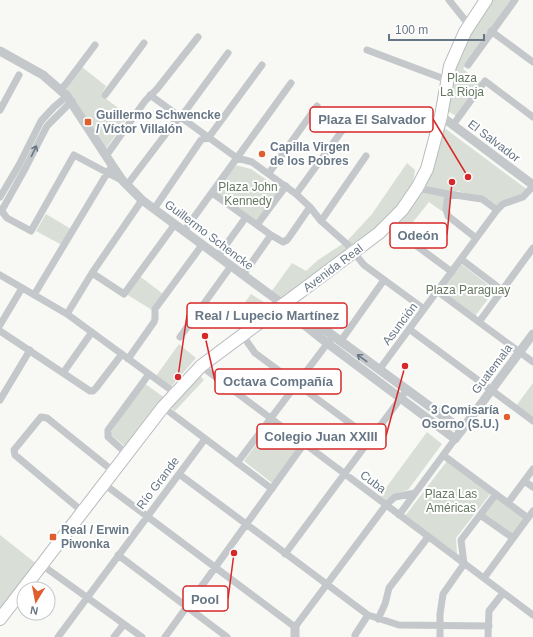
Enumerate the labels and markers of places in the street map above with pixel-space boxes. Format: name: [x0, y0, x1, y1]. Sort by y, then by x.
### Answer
callout: Plaza El Salvador: [310, 107, 433, 132]
place label: Guillermo Schwencke / Víctor Villalón: [96, 108, 221, 136]
marker: Guillermo Schwencke / Víctor Villalón: [83, 117, 93, 127]
place label: Capilla Virgen de los Pobres: [270, 140, 350, 168]
marker: Capilla Virgen de los Pobres: [257, 149, 267, 159]
callout: Odeón: [390, 223, 447, 248]
callout: Real / Lupecio Martínez: [187, 303, 347, 328]
callout: Octava Compañía: [215, 369, 341, 394]
place label: 3 Comisaría Osorno (S.U.): [422, 403, 499, 431]
marker: 3 Comisaría Osorno (S.U.): [502, 412, 512, 422]
callout: Colegio Juan XXIII: [257, 424, 386, 449]
place label: Real / Erwin Piwonka: [61, 523, 129, 551]
marker: Real / Erwin Piwonka: [48, 532, 58, 542]
callout: Pool: [183, 586, 228, 611]

